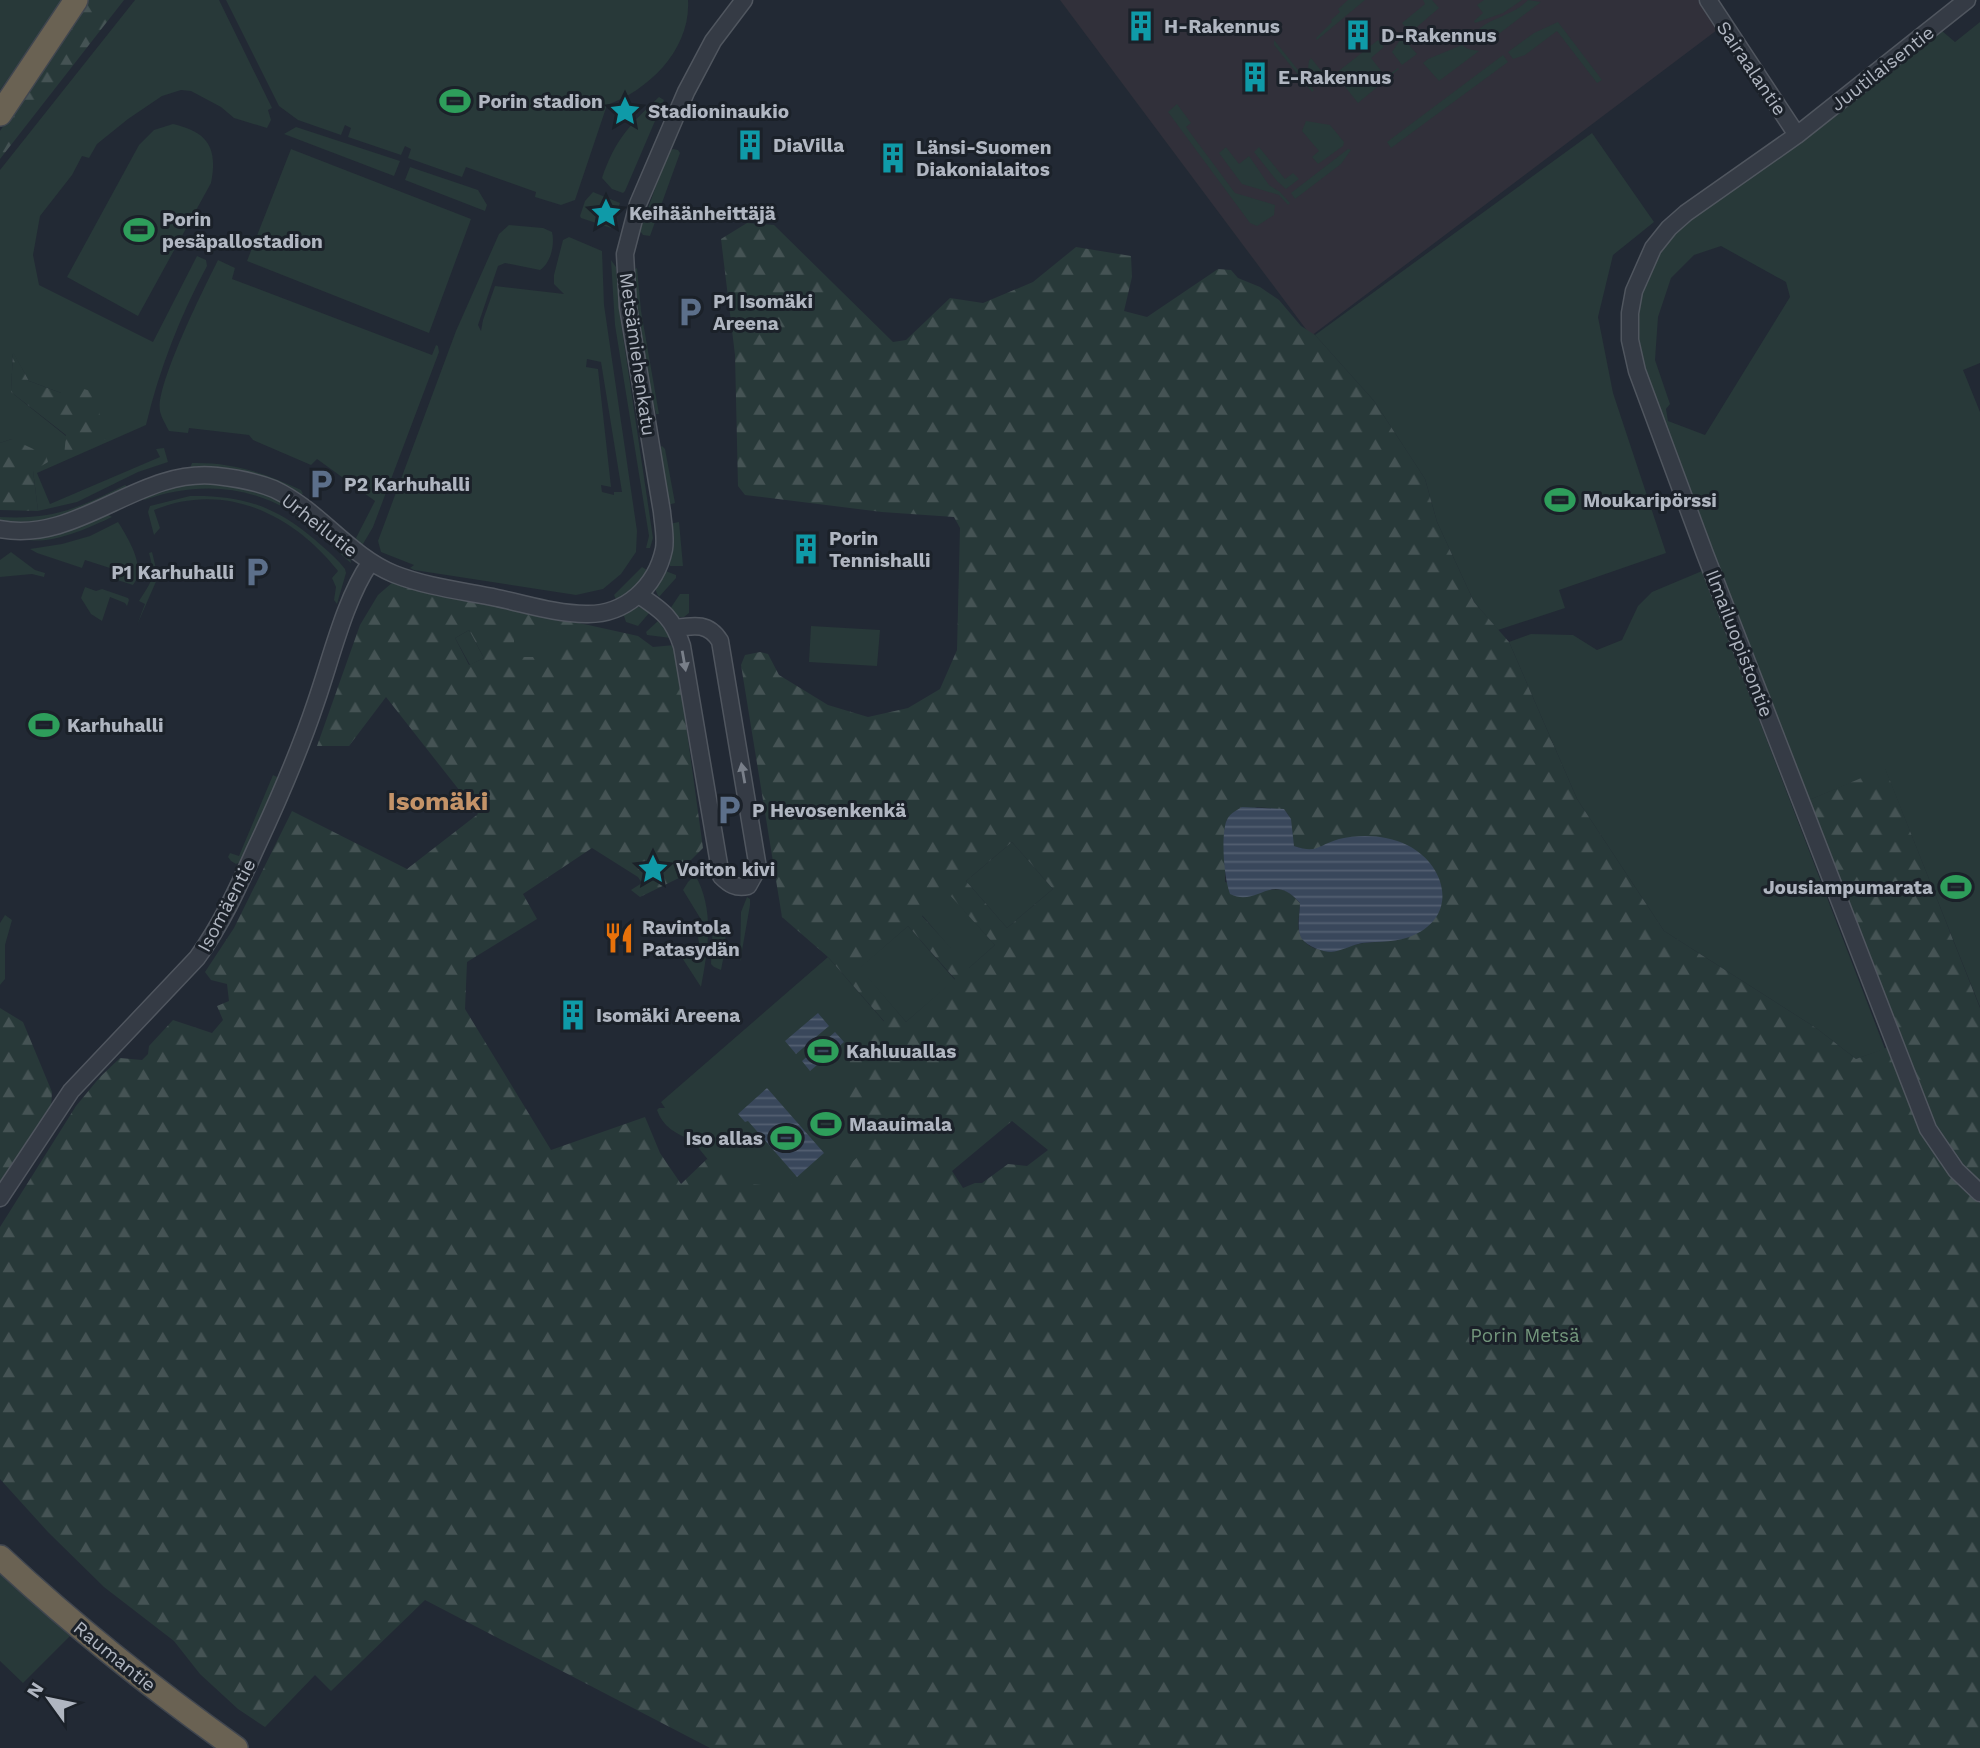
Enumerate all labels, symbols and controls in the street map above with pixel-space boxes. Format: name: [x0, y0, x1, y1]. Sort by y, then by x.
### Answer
building icon: H-Rakennus: [1124, 9, 1158, 43]
place label: H-Rakennus: [1164, 15, 1280, 38]
street label: Sairaalantie: [1712, 17, 1792, 120]
building icon: D-Rakennus: [1341, 18, 1375, 52]
street label: Juutilaisentie: [1826, 21, 1939, 116]
place label: D-Rakennus: [1381, 24, 1497, 47]
building icon: E-Rakennus: [1238, 60, 1272, 94]
place label: E-Rakennus: [1278, 66, 1391, 89]
sports icon: Porin stadion: [438, 84, 472, 118]
place label: Porin stadion: [478, 90, 603, 113]
place icon: Stadioninaukio: [608, 94, 642, 128]
place label: Stadioninaukio: [648, 100, 789, 123]
building icon: DiaVilla: [733, 128, 767, 162]
place label: DiaVilla: [773, 134, 844, 157]
place label: Länsi-Suomen Diakonialaitos: [916, 136, 1052, 181]
building icon: Länsi-Suomen Diakonialaitos: [876, 141, 910, 175]
place icon: Keihäänheittäjä: [589, 196, 623, 230]
place label: Keihäänheittäjä: [629, 202, 776, 225]
place label: Porin pesäpallostadion: [162, 208, 323, 253]
sports icon: Porin pesäpallostadion: [122, 213, 156, 247]
street label: Metsämiehenkatu: [615, 271, 660, 437]
place label: P1 Isomäki Areena: [713, 290, 813, 335]
parking icon: P1 Isomäki Areena: [673, 295, 707, 329]
parking icon: P2 Karhuhalli: [304, 467, 338, 501]
place label: P2 Karhuhalli: [344, 473, 470, 496]
sports icon: Moukaripörssi: [1543, 483, 1577, 517]
street label: Urheilutie: [277, 489, 362, 562]
place label: Moukaripörssi: [1583, 489, 1717, 512]
place label: Porin Tennishalli: [829, 527, 931, 572]
building icon: Porin Tennishalli: [789, 532, 823, 566]
parking icon: P1 Karhuhalli: [240, 555, 274, 589]
place label: P1 Karhuhalli: [111, 561, 234, 584]
street label: Ilmailuopistontie: [1701, 566, 1778, 720]
one-way arrow: [679, 650, 690, 672]
sports icon: Karhuhalli: [27, 708, 61, 742]
place label: Karhuhalli: [67, 714, 164, 737]
one-way arrow: [737, 762, 748, 784]
district label: Isomäki: [388, 786, 488, 816]
parking icon: P Hevosenkenkä: [712, 793, 746, 827]
place label: P Hevosenkenkä: [752, 799, 906, 822]
place icon: Voiton kivi: [636, 852, 670, 886]
street label: Isomäentie: [192, 855, 261, 956]
place label: Voiton kivi: [676, 858, 775, 881]
sports icon: Jousiampumarata: [1939, 870, 1973, 904]
place label: Jousiampumarata: [1763, 876, 1933, 899]
place label: Ravintola Patasydän: [642, 916, 740, 961]
restaurant icon: Ravintola Patasydän: [602, 921, 636, 955]
building icon: Isomäki Areena: [556, 998, 590, 1032]
place label: Isomäki Areena: [596, 1004, 740, 1027]
sports icon: Kahluuallas: [806, 1034, 840, 1068]
place label: Kahluuallas: [846, 1040, 956, 1063]
sports icon: Maauimala: [809, 1107, 843, 1141]
place label: Maauimala: [849, 1113, 952, 1136]
sports icon: Iso allas: [769, 1121, 803, 1155]
place label: Iso allas: [685, 1127, 763, 1150]
park label: Porin Metsä: [1470, 1324, 1580, 1347]
street label: Raumantie: [69, 1616, 161, 1697]
north arrow: [14, 1664, 84, 1734]
text: N: [22, 1678, 49, 1702]

